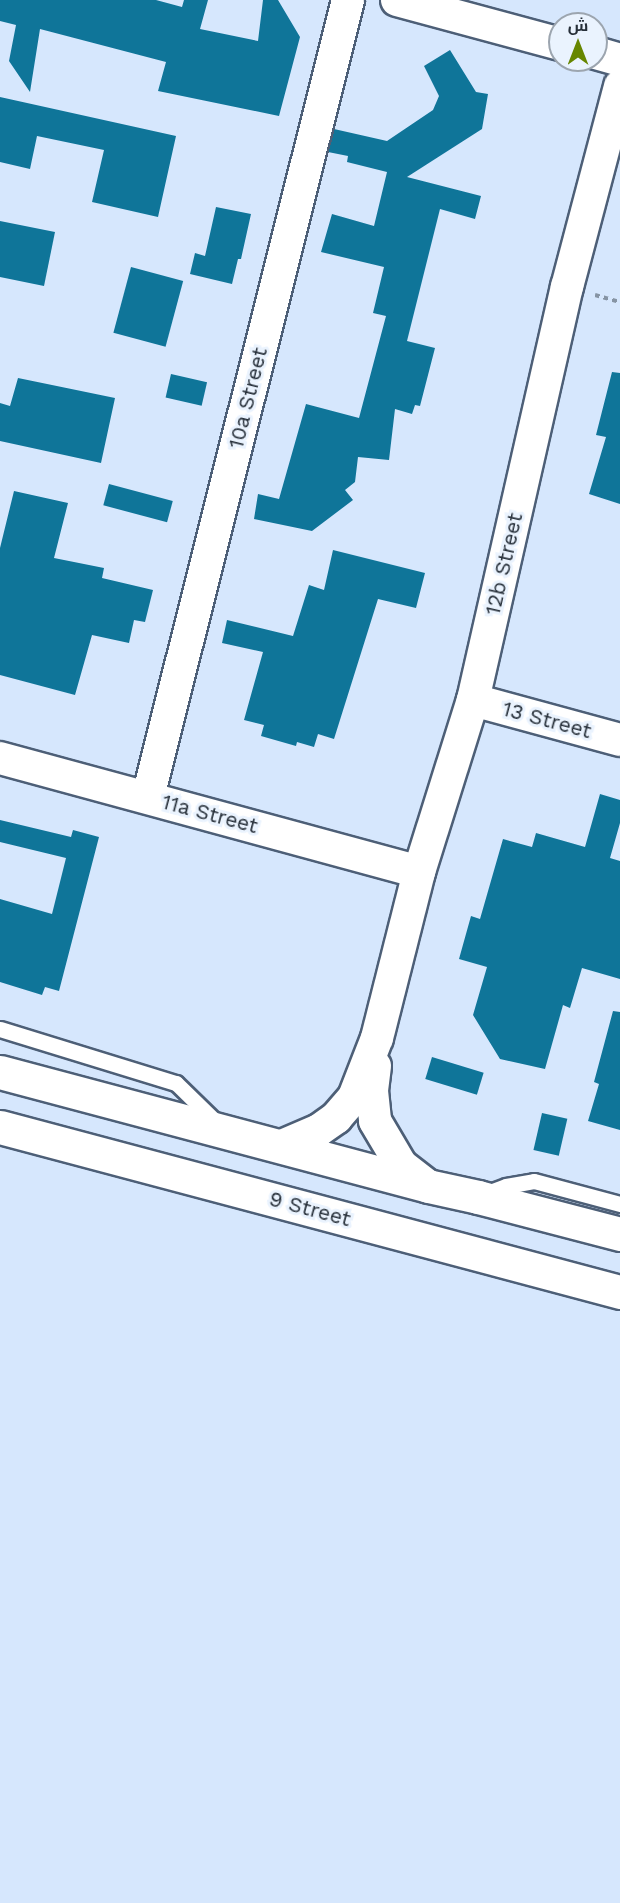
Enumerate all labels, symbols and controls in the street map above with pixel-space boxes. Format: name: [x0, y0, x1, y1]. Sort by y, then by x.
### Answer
north arrow: [548, 12, 608, 72]
text: ش: [568, 16, 588, 35]
street label: 10a Street: [223, 345, 273, 451]
street label: 12b Street: [480, 511, 528, 617]
street label: 13 Street: [500, 696, 594, 744]
street label: 11a Street: [159, 789, 261, 839]
street label: 9 Street: [266, 1186, 354, 1232]

